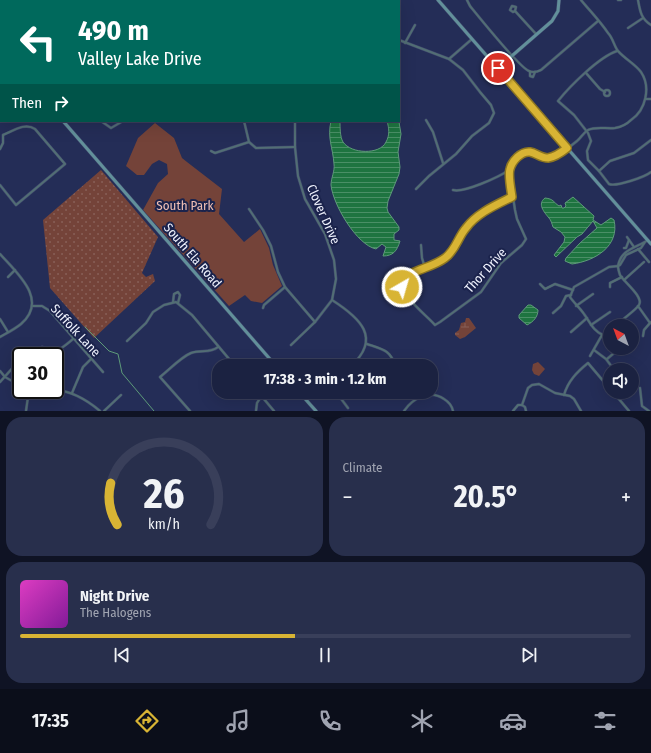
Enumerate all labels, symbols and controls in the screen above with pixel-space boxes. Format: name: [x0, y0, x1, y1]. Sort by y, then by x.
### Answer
text: 490 m: [78, 14, 149, 47]
icon: left: [12, 16, 64, 68]
text: Valley Lake Drive: [78, 48, 202, 70]
pin: [481, 51, 515, 85]
icon: arrive: [487, 57, 509, 79]
icon: right: [50, 92, 72, 114]
text: Then: [12, 94, 42, 112]
street label: Clover Drive: [304, 182, 343, 246]
park label: South Park: [156, 198, 215, 213]
street label: South Ela Road: [161, 220, 225, 290]
street label: Thor Drive: [461, 245, 509, 296]
position arrow: [381, 266, 423, 308]
street label: Suffolk Lane: [48, 301, 104, 360]
north arrow: [603, 319, 639, 355]
map controls: [603, 319, 639, 399]
speed limit sign: 30: [12, 347, 64, 399]
button: sound: [603, 363, 639, 399]
text: 17:38 · 3 min · 1.2 km: [263, 370, 387, 388]
text: Climate: [343, 460, 383, 475]
text: 26: [143, 468, 185, 518]
text: 20.5°: [454, 479, 520, 515]
text: −: [343, 484, 352, 511]
text: +: [621, 484, 631, 511]
text: km/h: [148, 515, 180, 532]
text: Night Drive: [80, 587, 149, 605]
text: The Halogens: [80, 605, 151, 620]
icon: previous: [111, 644, 133, 666]
icon: pause: [314, 644, 336, 666]
icon: next: [518, 644, 540, 666]
icon: directions: [133, 707, 161, 735]
icon: music: [224, 707, 252, 735]
icon: phone: [316, 707, 344, 735]
icon: climate: [408, 707, 436, 735]
icon: car: [499, 707, 527, 735]
icon: filters: [591, 707, 619, 735]
text: 17:35: [32, 710, 69, 732]

